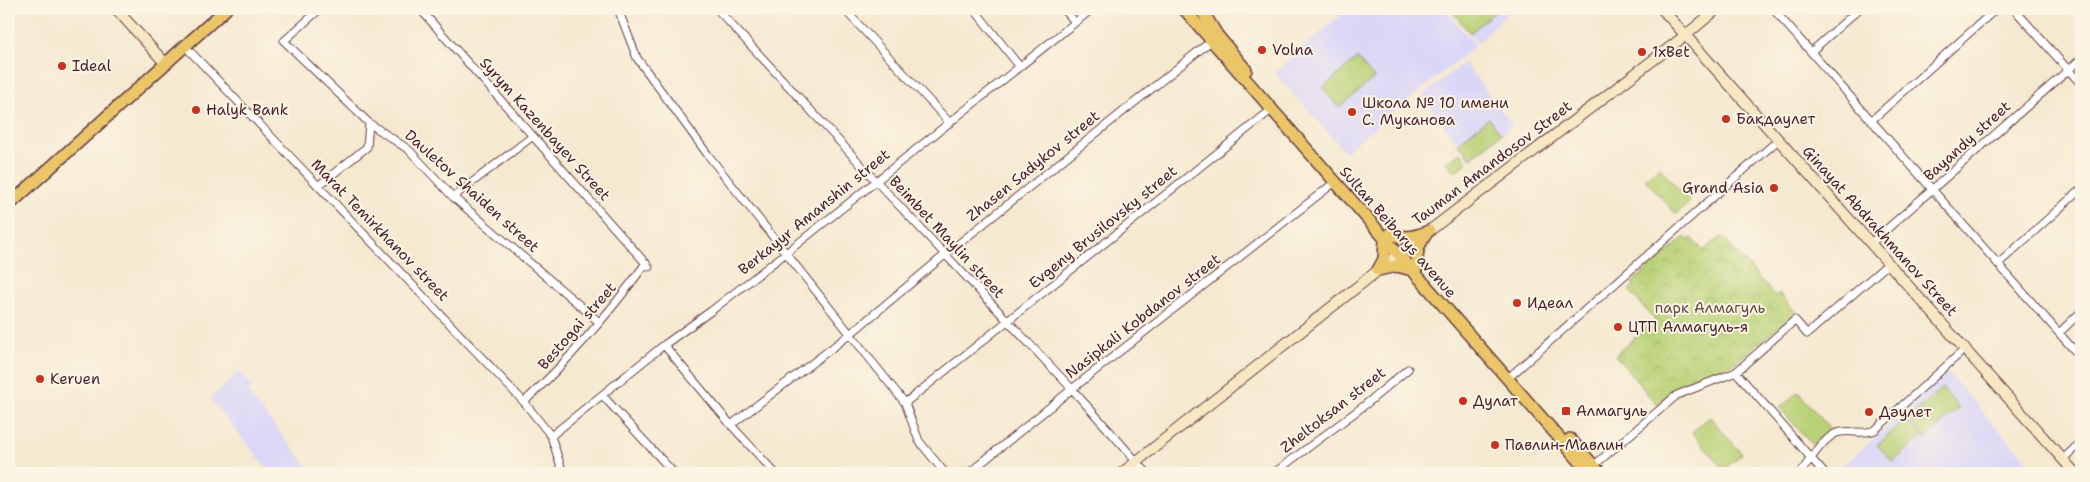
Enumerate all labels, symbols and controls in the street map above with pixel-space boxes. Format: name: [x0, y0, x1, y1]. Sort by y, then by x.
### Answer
place label: Volna: [1272, 40, 1314, 60]
place label: 1xBet: [1652, 42, 1690, 62]
marker: Volna: [1256, 44, 1268, 56]
marker: 1xBet: [1636, 46, 1648, 58]
street label: Syrym Kazenbayev Street: [475, 53, 615, 205]
place label: Ideal: [72, 56, 112, 76]
marker: Ideal: [56, 60, 68, 72]
place label: Школа № 10 имени С. Муканова: [1362, 93, 1509, 130]
street label: Tauman Amandosov Street: [1408, 96, 1576, 230]
street label: Bayandy street: [1919, 96, 2015, 186]
place label: Halyk Bank: [206, 100, 288, 120]
marker: Halyk Bank: [190, 104, 202, 116]
street label: Zhasen Sadykov street: [962, 106, 1104, 226]
marker: Школа № 10 имени С. Муканова: [1346, 106, 1358, 118]
place label: Бақдаулет: [1736, 109, 1815, 129]
marker: Бақдаулет: [1720, 113, 1732, 125]
street label: Dauletov Shaiden street: [401, 125, 543, 257]
street label: Ginayat Abdrakhmanov Street: [1798, 142, 1962, 320]
street label: Berkayyr Amanshin street: [734, 145, 894, 279]
street label: Marat Temirkhanov street: [307, 154, 453, 306]
street label: Evgeny Brusilovsky street: [1025, 161, 1181, 293]
street label: Sultan Beibarys avenue: [1335, 162, 1461, 302]
street label: Beimbet Maylin street: [885, 171, 1009, 303]
place label: Grand Asia: [1682, 178, 1765, 198]
marker: Grand Asia: [1768, 182, 1780, 194]
street label: Nasipkali Kobdanov street: [1061, 249, 1225, 383]
street label: Bestogai street: [533, 278, 621, 374]
place label: Идеал: [1527, 293, 1574, 313]
marker: Идеал: [1511, 297, 1523, 309]
park label: парк Алмагуль: [1655, 298, 1766, 318]
place label: ЦТП Алмагуль-я: [1628, 317, 1748, 337]
marker: ЦТП Алмагуль-я: [1612, 321, 1624, 333]
street label: Zheltoksan street: [1276, 363, 1390, 457]
place label: Keruen: [50, 369, 100, 389]
marker: Keruen: [34, 373, 46, 385]
place label: Дулат: [1473, 391, 1518, 411]
marker: Дулат: [1457, 395, 1469, 407]
place label: Алмагуль: [1576, 401, 1648, 421]
place label: Дәулет: [1879, 402, 1932, 422]
marker: Алмагуль: [1560, 405, 1572, 417]
marker: Дәулет: [1863, 406, 1875, 418]
place label: Павлин-Мавлин: [1505, 435, 1624, 455]
marker: Павлин-Мавлин: [1489, 439, 1501, 451]

